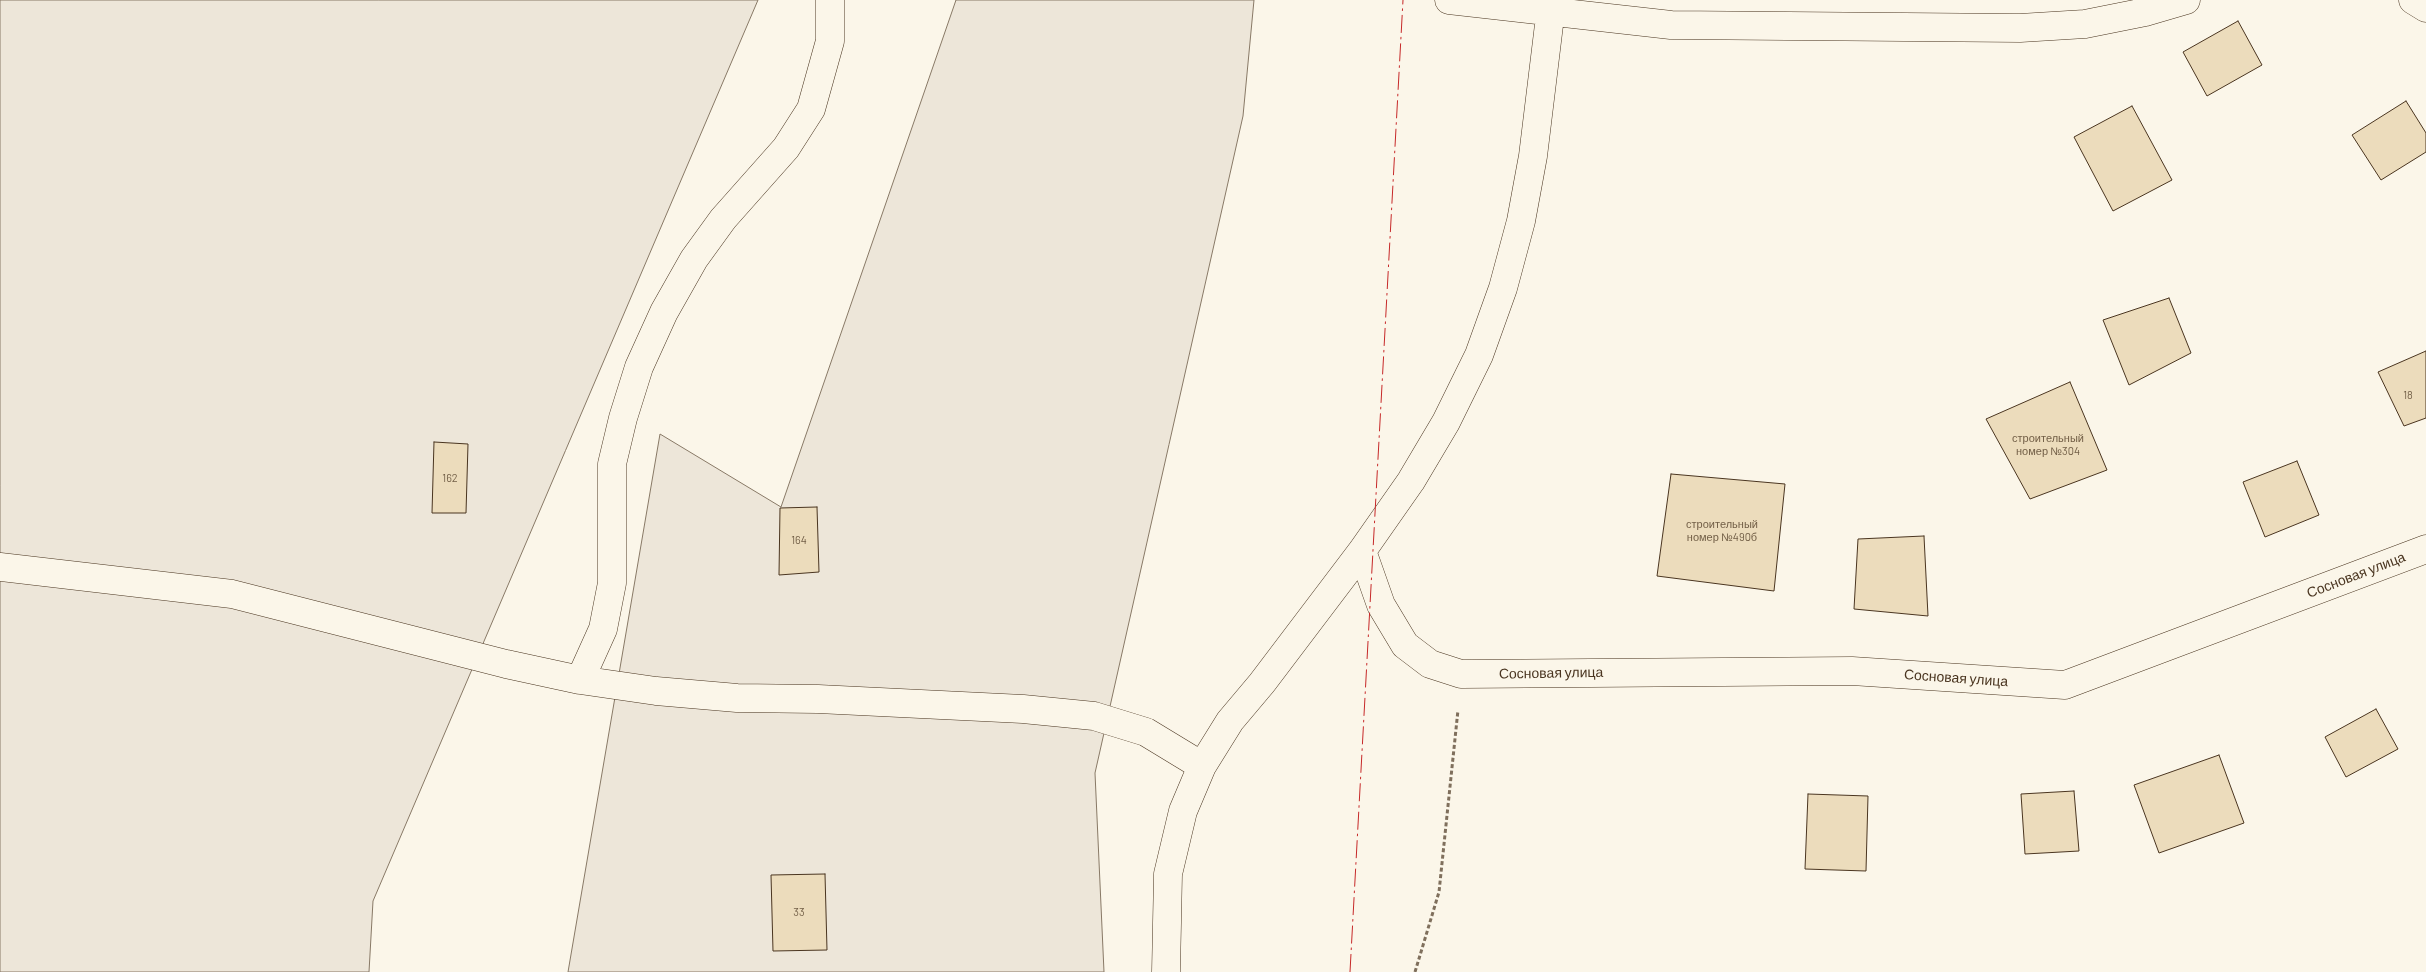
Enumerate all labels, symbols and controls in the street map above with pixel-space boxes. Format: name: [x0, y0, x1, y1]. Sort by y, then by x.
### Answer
house number: 18: [2403, 388, 2413, 402]
house number: строительный номер №304: [2012, 431, 2084, 457]
house number: 162: [442, 471, 458, 485]
house number: строительный номер №490б: [1686, 517, 1758, 543]
house number: 164: [791, 533, 807, 547]
street label: Сосновая улица: [2304, 548, 2408, 602]
street label: Сосновая улица: [1499, 664, 1603, 682]
street label: Сосновая улица: [1903, 666, 2009, 690]
house number: 33: [793, 905, 805, 919]

